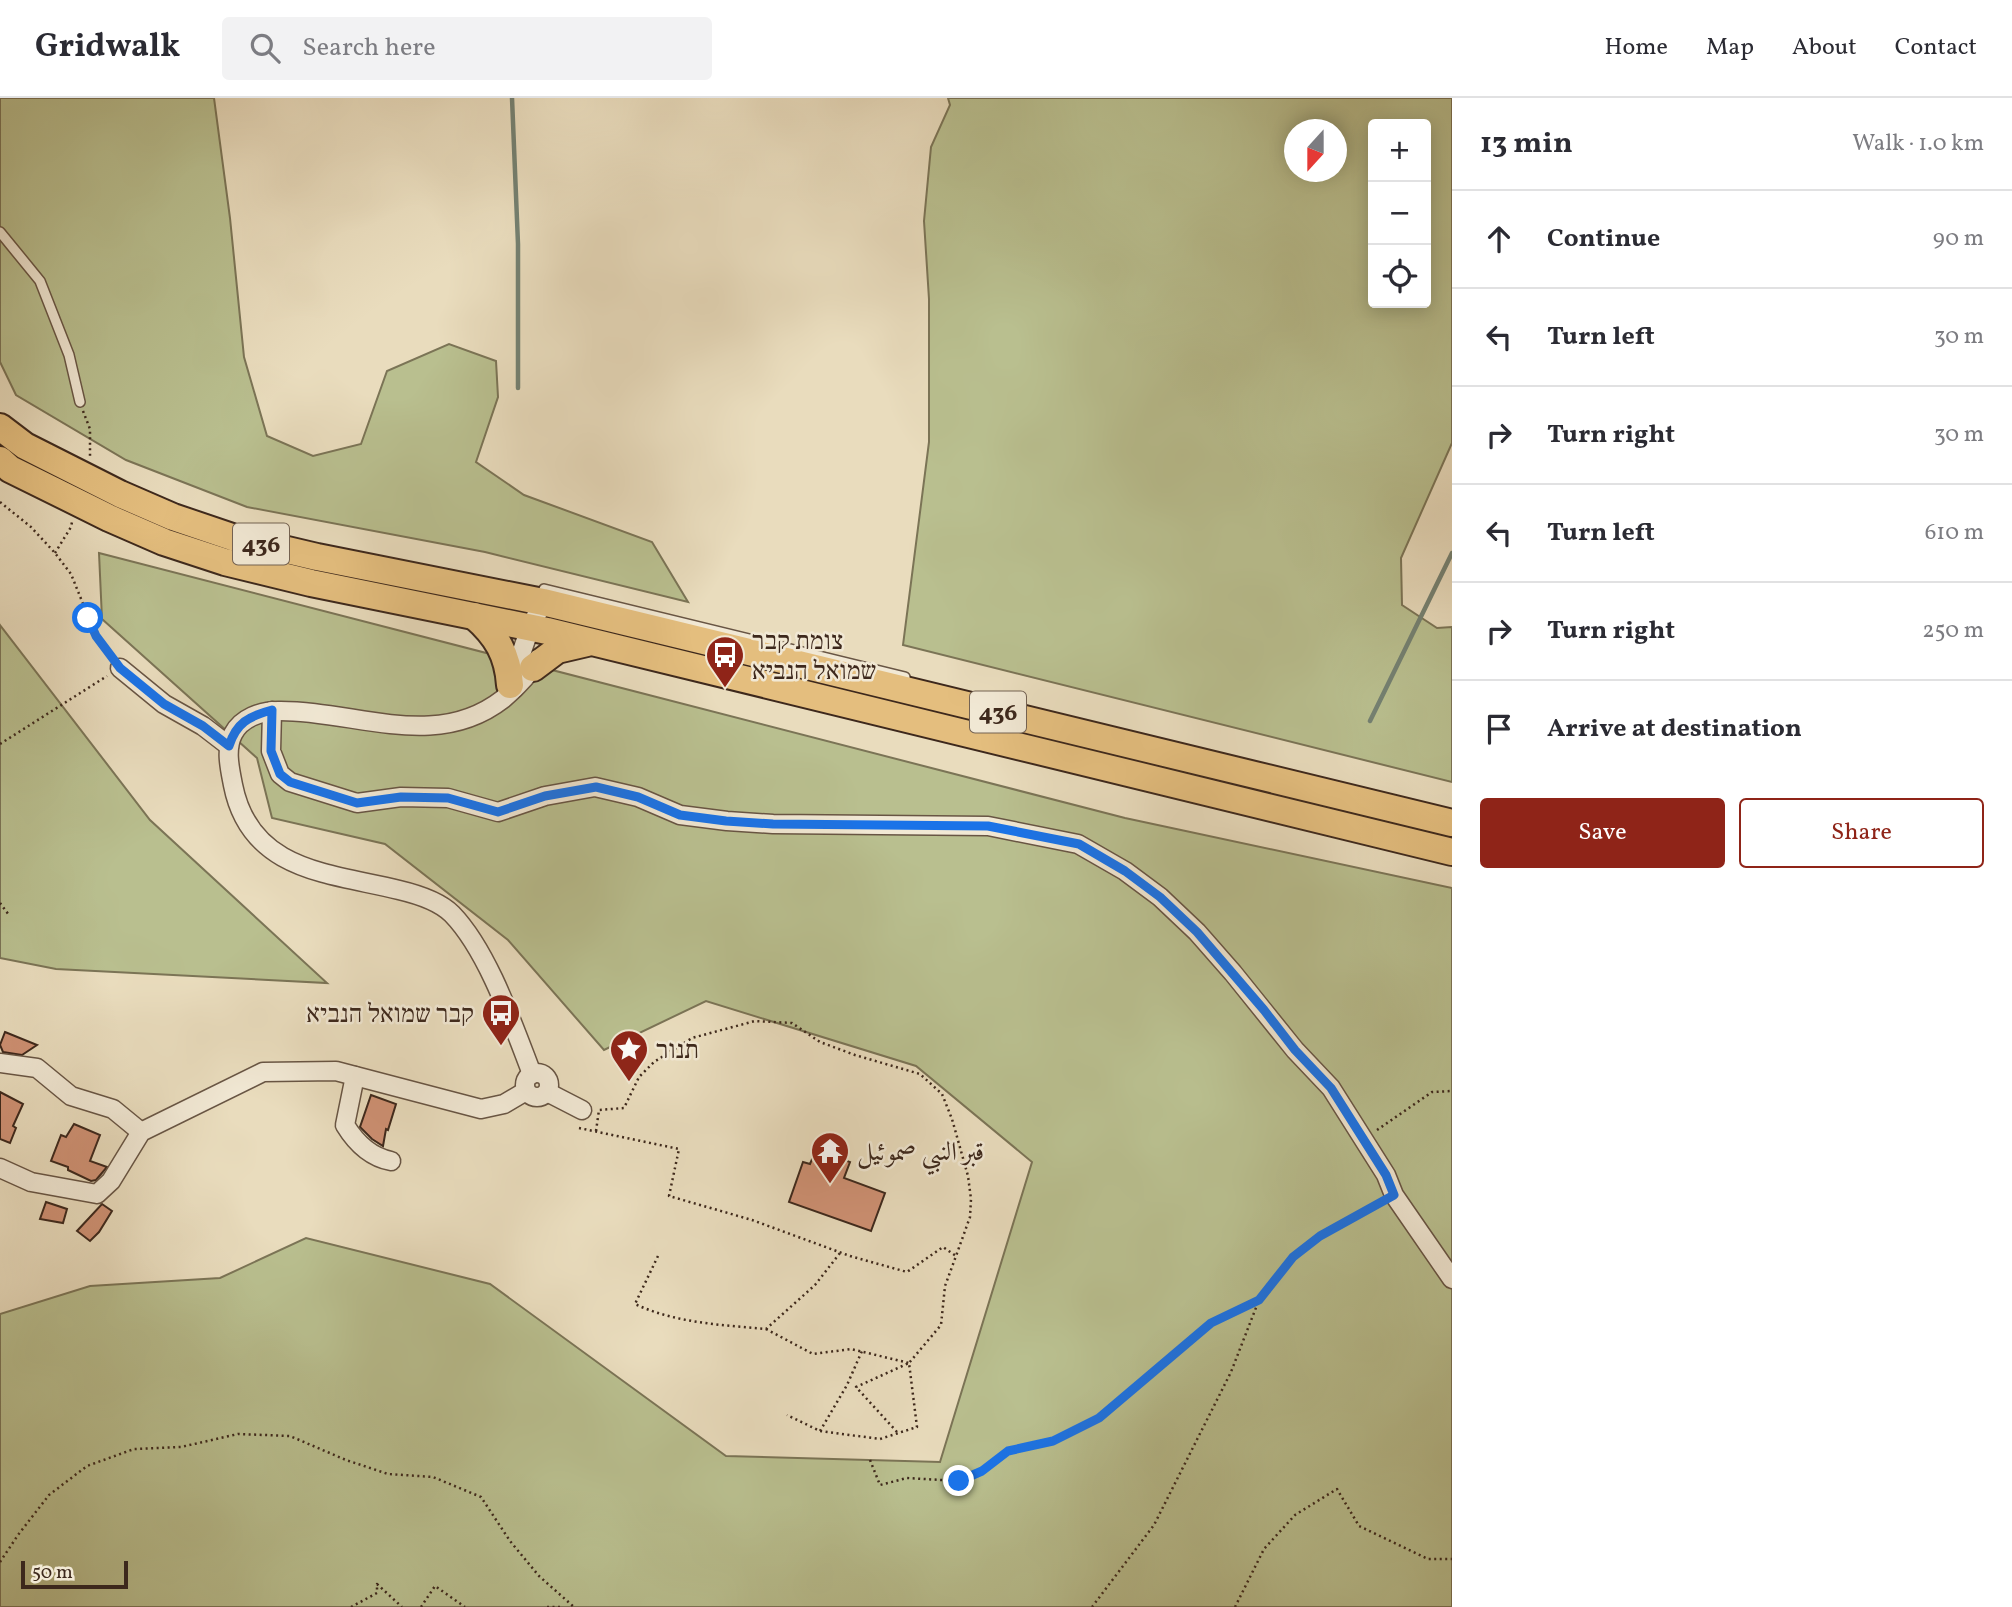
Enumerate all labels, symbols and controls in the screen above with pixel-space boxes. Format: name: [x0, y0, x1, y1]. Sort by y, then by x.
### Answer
search box: [222, 17, 712, 80]
text: Gridwalk: [35, 25, 180, 71]
icon: search: [246, 29, 284, 67]
text: Search here: [302, 30, 436, 66]
text: Home: [1604, 31, 1668, 65]
text: Map: [1706, 31, 1754, 65]
text: About: [1792, 31, 1857, 65]
text: Contact: [1895, 31, 1977, 65]
north arrow: [1284, 119, 1347, 182]
map controls: [1368, 119, 1431, 308]
button: +: [1368, 119, 1431, 182]
text: 13 min: [1480, 123, 1573, 165]
text: Walk · 1.0 km: [1852, 128, 1984, 160]
button: −: [1368, 182, 1431, 245]
icon: ahead: [1480, 220, 1518, 258]
text: Continue: [1547, 221, 1660, 257]
text: 90 m: [1933, 223, 1984, 255]
button: locate: [1368, 245, 1431, 308]
icon: left: [1480, 318, 1518, 356]
text: Turn left: [1547, 319, 1655, 355]
text: 30 m: [1934, 321, 1984, 353]
icon: right: [1480, 416, 1518, 454]
text: Turn right: [1547, 417, 1675, 453]
text: 30 m: [1934, 419, 1984, 451]
icon: left: [1480, 514, 1518, 552]
text: Turn left: [1547, 515, 1655, 551]
text: 610 m: [1925, 517, 1984, 549]
road number: 436: [233, 524, 289, 564]
route start: [72, 602, 103, 633]
icon: right: [1480, 612, 1518, 650]
text: Turn right: [1547, 613, 1675, 649]
text: 250 m: [1922, 615, 1984, 647]
place label: צומת קבר שמואל הנביא: [752, 624, 877, 690]
bus stop icon: צומת קבר שמואל הנביא: [704, 634, 746, 689]
road number: 436: [970, 692, 1026, 732]
icon: arrive: [1480, 710, 1518, 748]
text: Arrive at destination: [1547, 711, 1802, 747]
button: Save: [1480, 798, 1725, 868]
button: Share: [1739, 798, 1984, 868]
bus stop icon: קבר שמואל הנביא: [480, 992, 522, 1047]
place label: קבר שמואל הנביא: [306, 997, 474, 1033]
place icon: תנור: [608, 1028, 650, 1083]
place label: תנור: [656, 1033, 699, 1069]
temple icon: قبر النبي صموئيل: [809, 1130, 851, 1185]
place label: قبر النبي صموئيل: [857, 1135, 984, 1175]
route end: [943, 1465, 974, 1496]
scale bar: [21, 1558, 128, 1590]
text: 50 m: [32, 1560, 73, 1586]

